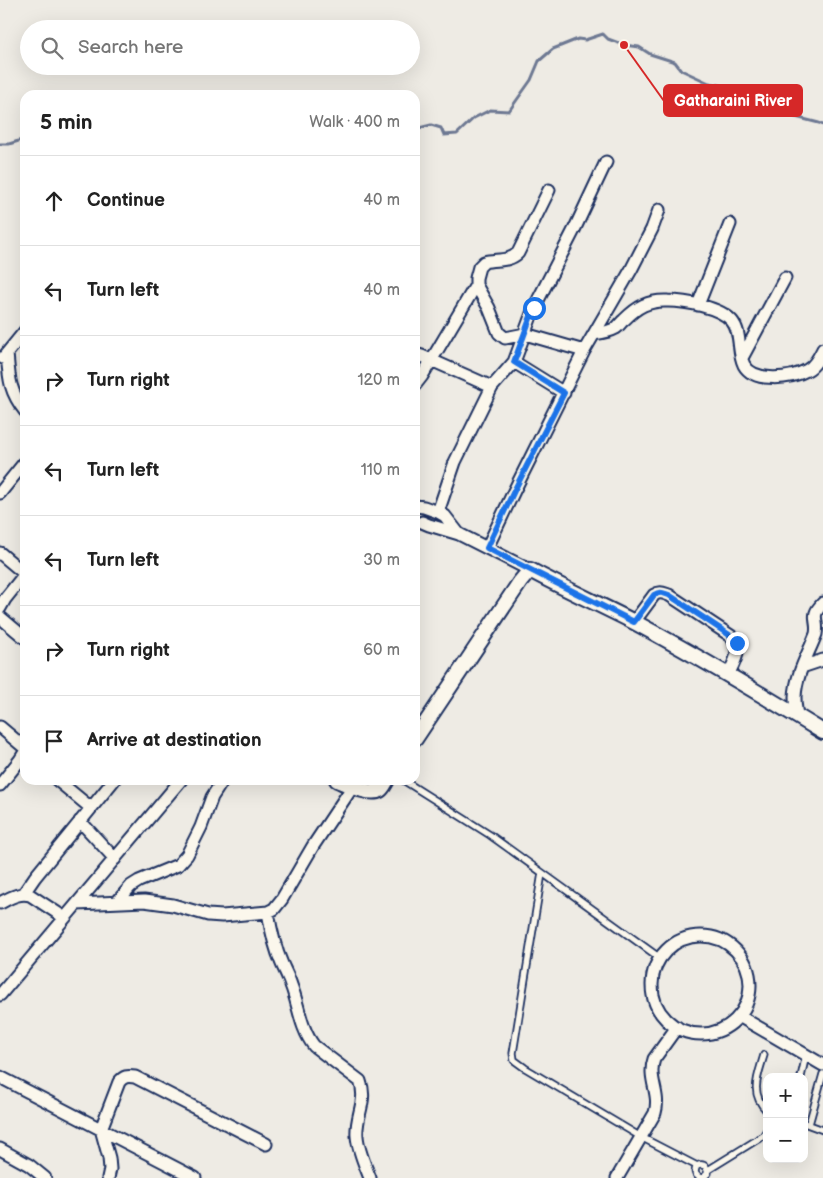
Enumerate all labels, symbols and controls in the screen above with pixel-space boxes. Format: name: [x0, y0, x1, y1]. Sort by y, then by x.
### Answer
search box: [20, 20, 420, 75]
icon: search: [38, 34, 66, 62]
text: Search here: [78, 36, 183, 59]
callout: Gatharaini River: [664, 85, 802, 116]
text: Gatharaini River: [674, 92, 793, 111]
text: 5 min: [40, 110, 93, 135]
text: Walk · 400 m: [309, 113, 400, 132]
icon: ahead: [40, 187, 68, 215]
text: Continue: [87, 189, 165, 212]
text: 40 m: [363, 191, 400, 210]
icon: left: [40, 277, 68, 305]
text: Turn left: [87, 279, 159, 302]
text: 40 m: [363, 281, 400, 300]
route start: [523, 297, 546, 320]
icon: right: [40, 367, 68, 395]
text: Turn right: [87, 369, 170, 392]
text: 120 m: [357, 371, 400, 390]
icon: left: [40, 457, 68, 485]
text: Turn left: [87, 459, 159, 482]
text: 110 m: [361, 461, 400, 480]
icon: left: [40, 547, 68, 575]
text: Turn left: [87, 549, 159, 572]
text: 30 m: [363, 551, 400, 570]
route end: [726, 632, 749, 655]
icon: right: [40, 637, 68, 665]
text: Turn right: [87, 639, 170, 662]
text: 60 m: [363, 641, 400, 660]
icon: arrive: [40, 727, 68, 755]
text: Arrive at destination: [87, 729, 262, 752]
map controls: [763, 1073, 808, 1163]
button: +: [763, 1073, 808, 1118]
button: −: [763, 1118, 808, 1163]

